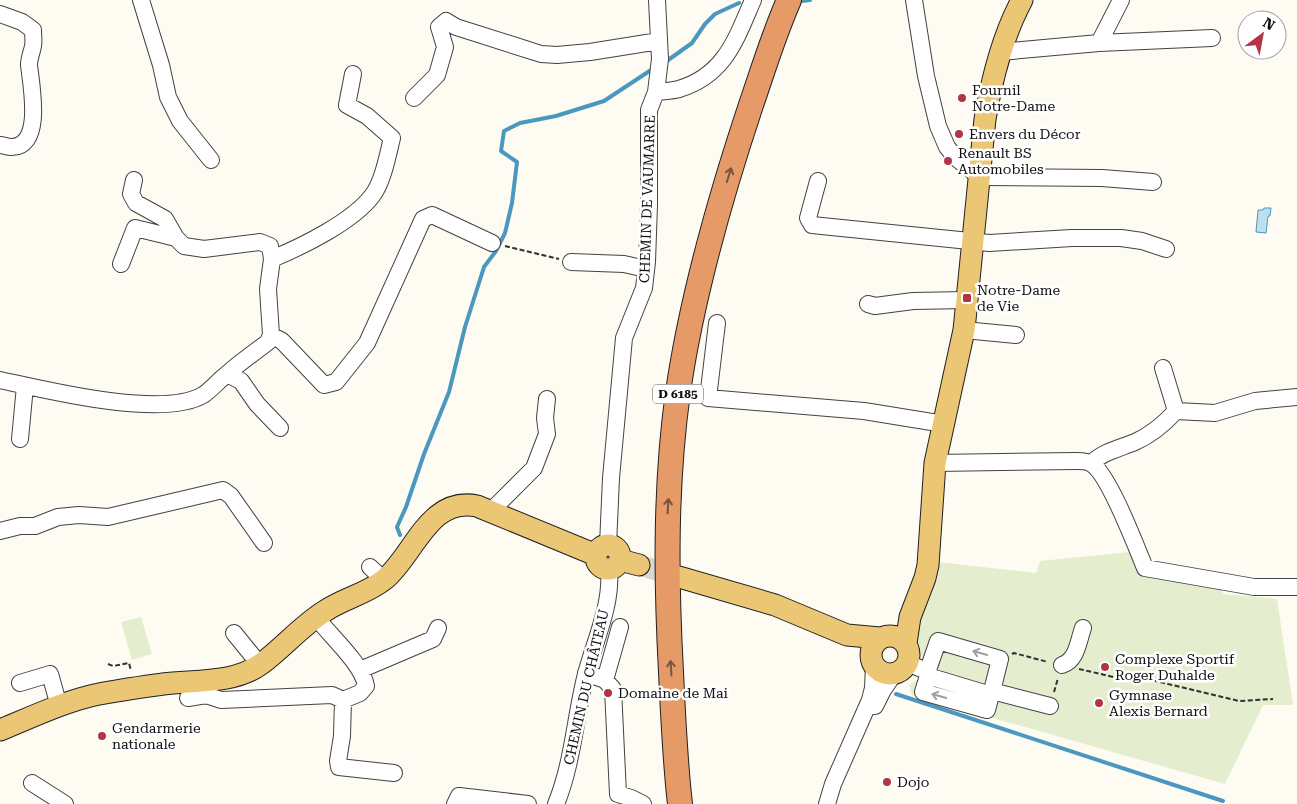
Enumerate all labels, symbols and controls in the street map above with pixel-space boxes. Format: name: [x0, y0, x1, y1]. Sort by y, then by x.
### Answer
north arrow: [1237, 10, 1287, 60]
text: N: [1260, 14, 1278, 34]
place label: Fournil Notre-Dame: [972, 82, 1056, 114]
marker: Fournil Notre-Dame: [956, 92, 968, 104]
street label: CHEMIN DE VAUMARRE: [636, 115, 658, 283]
place label: Envers du Décor: [969, 126, 1081, 142]
marker: Envers du Décor: [953, 128, 965, 140]
place label: Renault BS Automobiles: [958, 145, 1044, 177]
marker: Renault BS Automobiles: [942, 155, 954, 167]
one-way arrow: [724, 167, 734, 183]
place label: Notre-Dame de Vie: [977, 282, 1061, 314]
marker: Notre-Dame de Vie: [961, 292, 973, 304]
road number: D 6185: [653, 384, 703, 404]
one-way arrow: [664, 498, 673, 514]
street label: CHEMIN DU CHÂTEAU: [560, 608, 612, 766]
one-way arrow: [973, 647, 989, 657]
place label: Complexe Sportif Roger Duhalde: [1115, 651, 1235, 683]
one-way arrow: [666, 660, 675, 676]
marker: Complexe Sportif Roger Duhalde: [1099, 661, 1111, 673]
place label: Domaine de Mai: [618, 685, 729, 701]
marker: Domaine de Mai: [602, 687, 614, 699]
place label: Gymnase Alexis Bernard: [1109, 687, 1208, 719]
one-way arrow: [931, 691, 947, 700]
marker: Gymnase Alexis Bernard: [1093, 697, 1105, 709]
place label: Gendarmerie nationale: [112, 720, 201, 752]
marker: Gendarmerie nationale: [96, 730, 108, 742]
place label: Dojo: [897, 774, 929, 790]
marker: Dojo: [881, 776, 893, 788]

